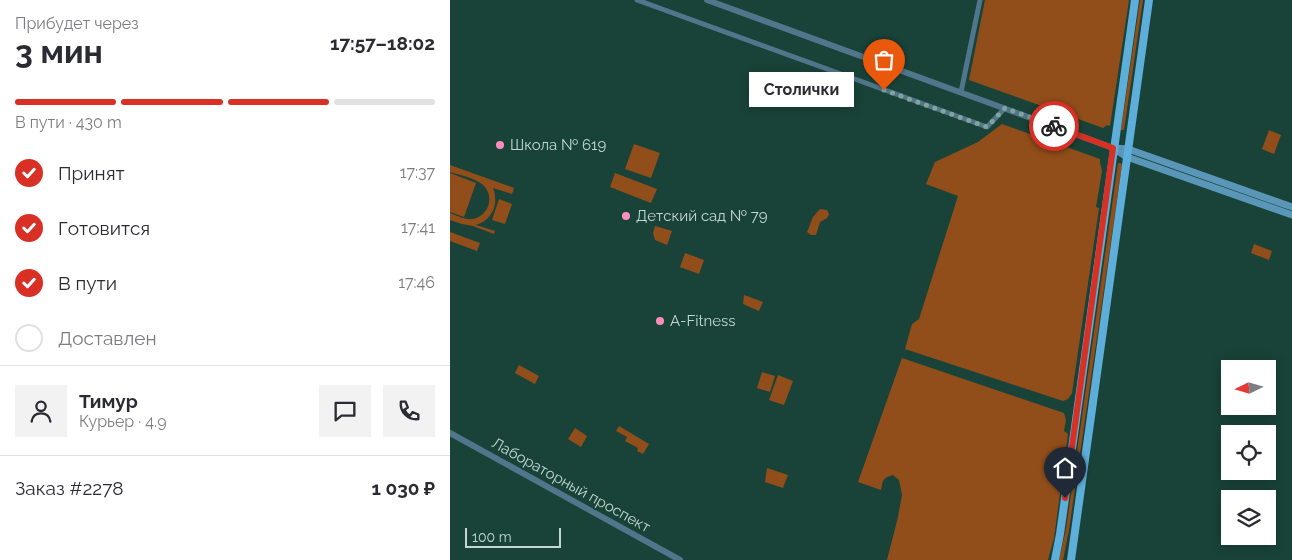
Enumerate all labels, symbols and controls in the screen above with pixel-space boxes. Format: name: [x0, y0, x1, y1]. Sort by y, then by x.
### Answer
text: Прибудет через: [15, 14, 139, 33]
text: 17:57–18:02: [330, 32, 435, 54]
text: 3 мин: [15, 33, 103, 70]
pin: [863, 39, 905, 90]
icon: bag: [870, 46, 898, 74]
callout: Столички: [749, 72, 854, 108]
text: Столички: [764, 80, 839, 99]
courier: [1029, 101, 1079, 151]
icon: bike: [1040, 112, 1068, 140]
text: В пути · 430 m: [15, 113, 122, 132]
place label: Школа № 619: [510, 136, 606, 154]
marker: Школа № 619: [494, 139, 506, 151]
icon: check: [15, 159, 43, 187]
text: Принят: [58, 162, 125, 184]
text: 17:37: [400, 163, 435, 182]
place label: Детский сад № 79: [636, 207, 768, 225]
marker: Детский сад № 79: [620, 210, 632, 222]
icon: check: [15, 214, 43, 242]
text: Готовится: [58, 217, 150, 239]
text: 17:41: [401, 218, 435, 237]
icon: check: [15, 269, 43, 297]
text: В пути: [58, 272, 117, 294]
text: 17:46: [398, 273, 435, 292]
place label: A-Fitness: [670, 312, 736, 330]
marker: A-Fitness: [654, 315, 666, 327]
text: Доставлен: [58, 327, 157, 349]
north arrow: [1221, 360, 1276, 415]
map controls: [1221, 360, 1276, 545]
button: person: [15, 385, 67, 437]
button: chat: [319, 385, 371, 437]
button: phone: [383, 385, 435, 437]
text: Тимур: [79, 390, 138, 412]
text: Курьер · 4.9: [79, 412, 167, 431]
button: locate: [1221, 425, 1276, 480]
street label: Лабораторный проспект: [489, 434, 653, 536]
pin: [1044, 447, 1086, 498]
icon: home: [1051, 454, 1079, 482]
text: Заказ #2278: [15, 477, 124, 499]
text: 1 030 ₽: [372, 477, 435, 499]
button: layers: [1221, 490, 1276, 545]
scale bar: [465, 525, 561, 548]
text: 100 m: [472, 529, 512, 545]

